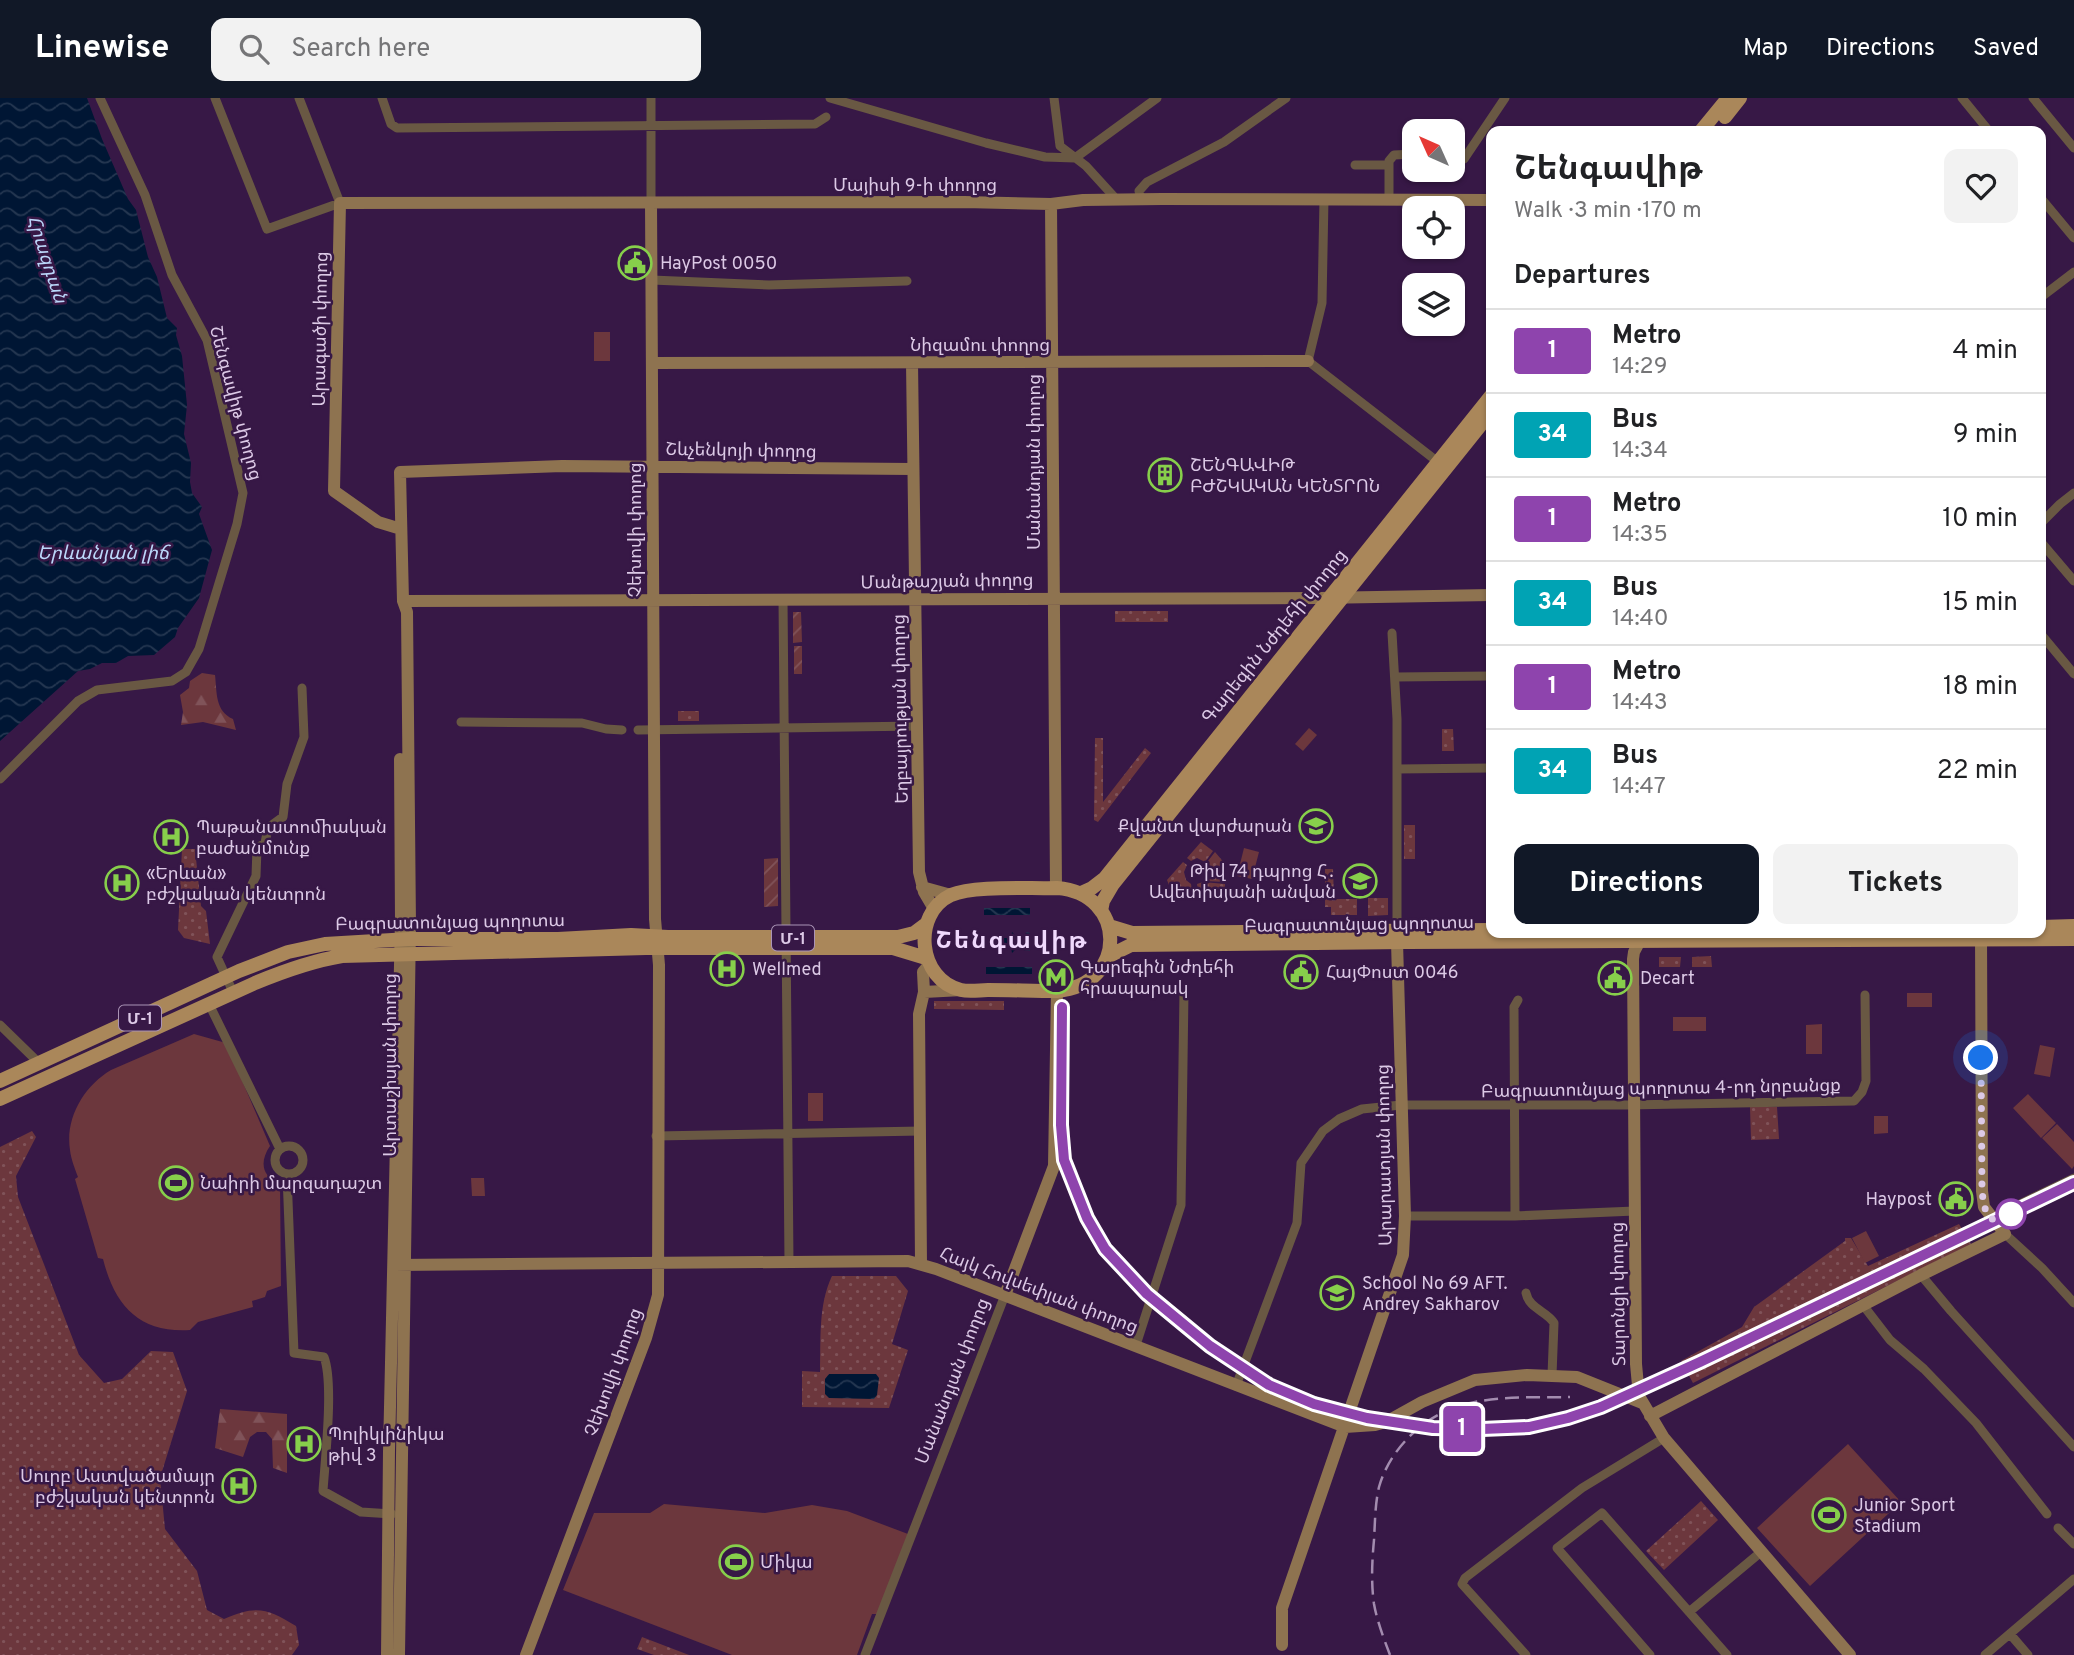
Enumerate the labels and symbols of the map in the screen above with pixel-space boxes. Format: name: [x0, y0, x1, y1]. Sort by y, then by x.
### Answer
north arrow: [1402, 119, 1465, 182]
street label: Մայիսի 9-ի փողոց: [833, 175, 997, 198]
water label: Հրազդան: [21, 213, 72, 308]
public building icon: HayPost 0050: [616, 244, 654, 282]
street label: Արագածի փողոց: [309, 251, 334, 407]
place label: HayPost 0050: [660, 253, 777, 276]
street label: Շենգավիթ փողոց: [203, 324, 266, 483]
street label: Նիզամու փողոց: [910, 335, 1050, 358]
street label: Մանանդյան փողոց: [1024, 374, 1047, 550]
street label: Շևչենկոյի փողոց: [665, 439, 817, 464]
place label: ՇԵՆԳԱՎԻԹ ԲԺՇԿԱԿԱՆ ԿԵՆՏՐՈՆ: [1190, 455, 1380, 499]
building icon: ՇԵՆԳԱՎԻԹ ԲԺՇԿԱԿԱՆ ԿԵՆՏՐՈՆ: [1146, 456, 1184, 494]
street label: Չեխովի փողոց: [625, 462, 648, 598]
water label: Երևանյան լիճ: [37, 542, 172, 566]
street label: Գարեգին Նժդեհի փողոց: [1198, 545, 1353, 729]
street label: Մանթաշյան փողոց: [860, 569, 1034, 596]
street label: Եղբայրության փողոց: [888, 614, 915, 804]
school or university icon: Քվանտ վարժարան: [1297, 807, 1335, 845]
place label: Քվանտ վարժարան: [1118, 816, 1292, 839]
place label: Պաթանատոմիական բաժանմունք: [196, 817, 387, 861]
hospital icon: Պաթանատոմիական բաժանմունք: [152, 818, 190, 856]
place label: Թիվ 74 դպրոց Հ․ Ավետիսյանի անվան: [1149, 861, 1336, 905]
school or university icon: Թիվ 74 դպրոց Հ․ Ավետիսյանի անվան: [1341, 862, 1379, 900]
place label: «Երևան» բժշկական կենտրոն: [146, 863, 326, 907]
hospital icon: «Երևան» բժշկական կենտրոն: [103, 864, 141, 902]
street label: Բագրատունյաց պողոտա: [335, 910, 565, 937]
street label: Բագրատունյաց պողոտա: [1244, 912, 1474, 939]
road number: Մ-1: [772, 926, 814, 950]
district label: Շենգավիթ: [935, 927, 1089, 957]
hospital icon: Wellmed: [708, 950, 746, 988]
public building icon: ՀայՓոստ 0046: [1282, 953, 1320, 991]
place label: Գարեգին Նժդեհի հրապարակ: [1080, 957, 1234, 1001]
metro station icon: Գարեգին Նժդեհի հրապարակ: [1037, 958, 1075, 996]
place label: Wellmed: [752, 959, 822, 982]
public building icon: Decart: [1596, 959, 1634, 997]
place label: ՀայՓոստ 0046: [1326, 962, 1458, 985]
place label: Decart: [1640, 968, 1695, 991]
street label: Արտաշիսյան փողոց: [380, 973, 403, 1157]
road number: Մ-1: [119, 1006, 161, 1030]
your location: [1963, 1040, 1998, 1075]
street label: Արարատյան փողոց: [1372, 1064, 1399, 1246]
street label: Բագրատունյաց պողոտա 4-րդ նրբանցք: [1481, 1075, 1841, 1104]
sports icon: Նաիրի մարզադաշտ: [157, 1164, 195, 1202]
place label: Նաիրի մարզադաշտ: [200, 1173, 382, 1196]
public building icon: Haypost: [1937, 1180, 1975, 1218]
place label: Haypost: [1865, 1189, 1932, 1212]
unlabelled marker: [1996, 1199, 2026, 1229]
street label: Տարոնցի փողոց: [1607, 1222, 1632, 1366]
street label: Հայկ Հովսեփյան փողոց: [936, 1243, 1141, 1340]
place label: School No 69 AFT. Andrey Sakharov: [1362, 1273, 1508, 1317]
school or university icon: School No 69 AFT. Andrey Sakharov: [1318, 1274, 1356, 1312]
street label: Մանանդյան փողոց: [911, 1295, 996, 1468]
street label: Չեխովի փողոց: [581, 1305, 648, 1440]
line badge: 1: [1439, 1406, 1485, 1452]
place label: Պոլիկլինիկա թիվ 3: [328, 1424, 445, 1468]
hospital icon: Պոլիկլինիկա թիվ 3: [285, 1425, 323, 1463]
place label: Սուրբ Աստվածամայր բժշկական կենտրոն: [20, 1466, 215, 1510]
hospital icon: Սուրբ Աստվածամայր բժշկական կենտրոն: [220, 1467, 258, 1505]
place label: Junior Sport Stadium: [1854, 1495, 1955, 1539]
sports icon: Junior Sport Stadium: [1810, 1496, 1848, 1534]
sports icon: Միկա: [717, 1543, 755, 1581]
place label: Միկա: [760, 1552, 813, 1575]

